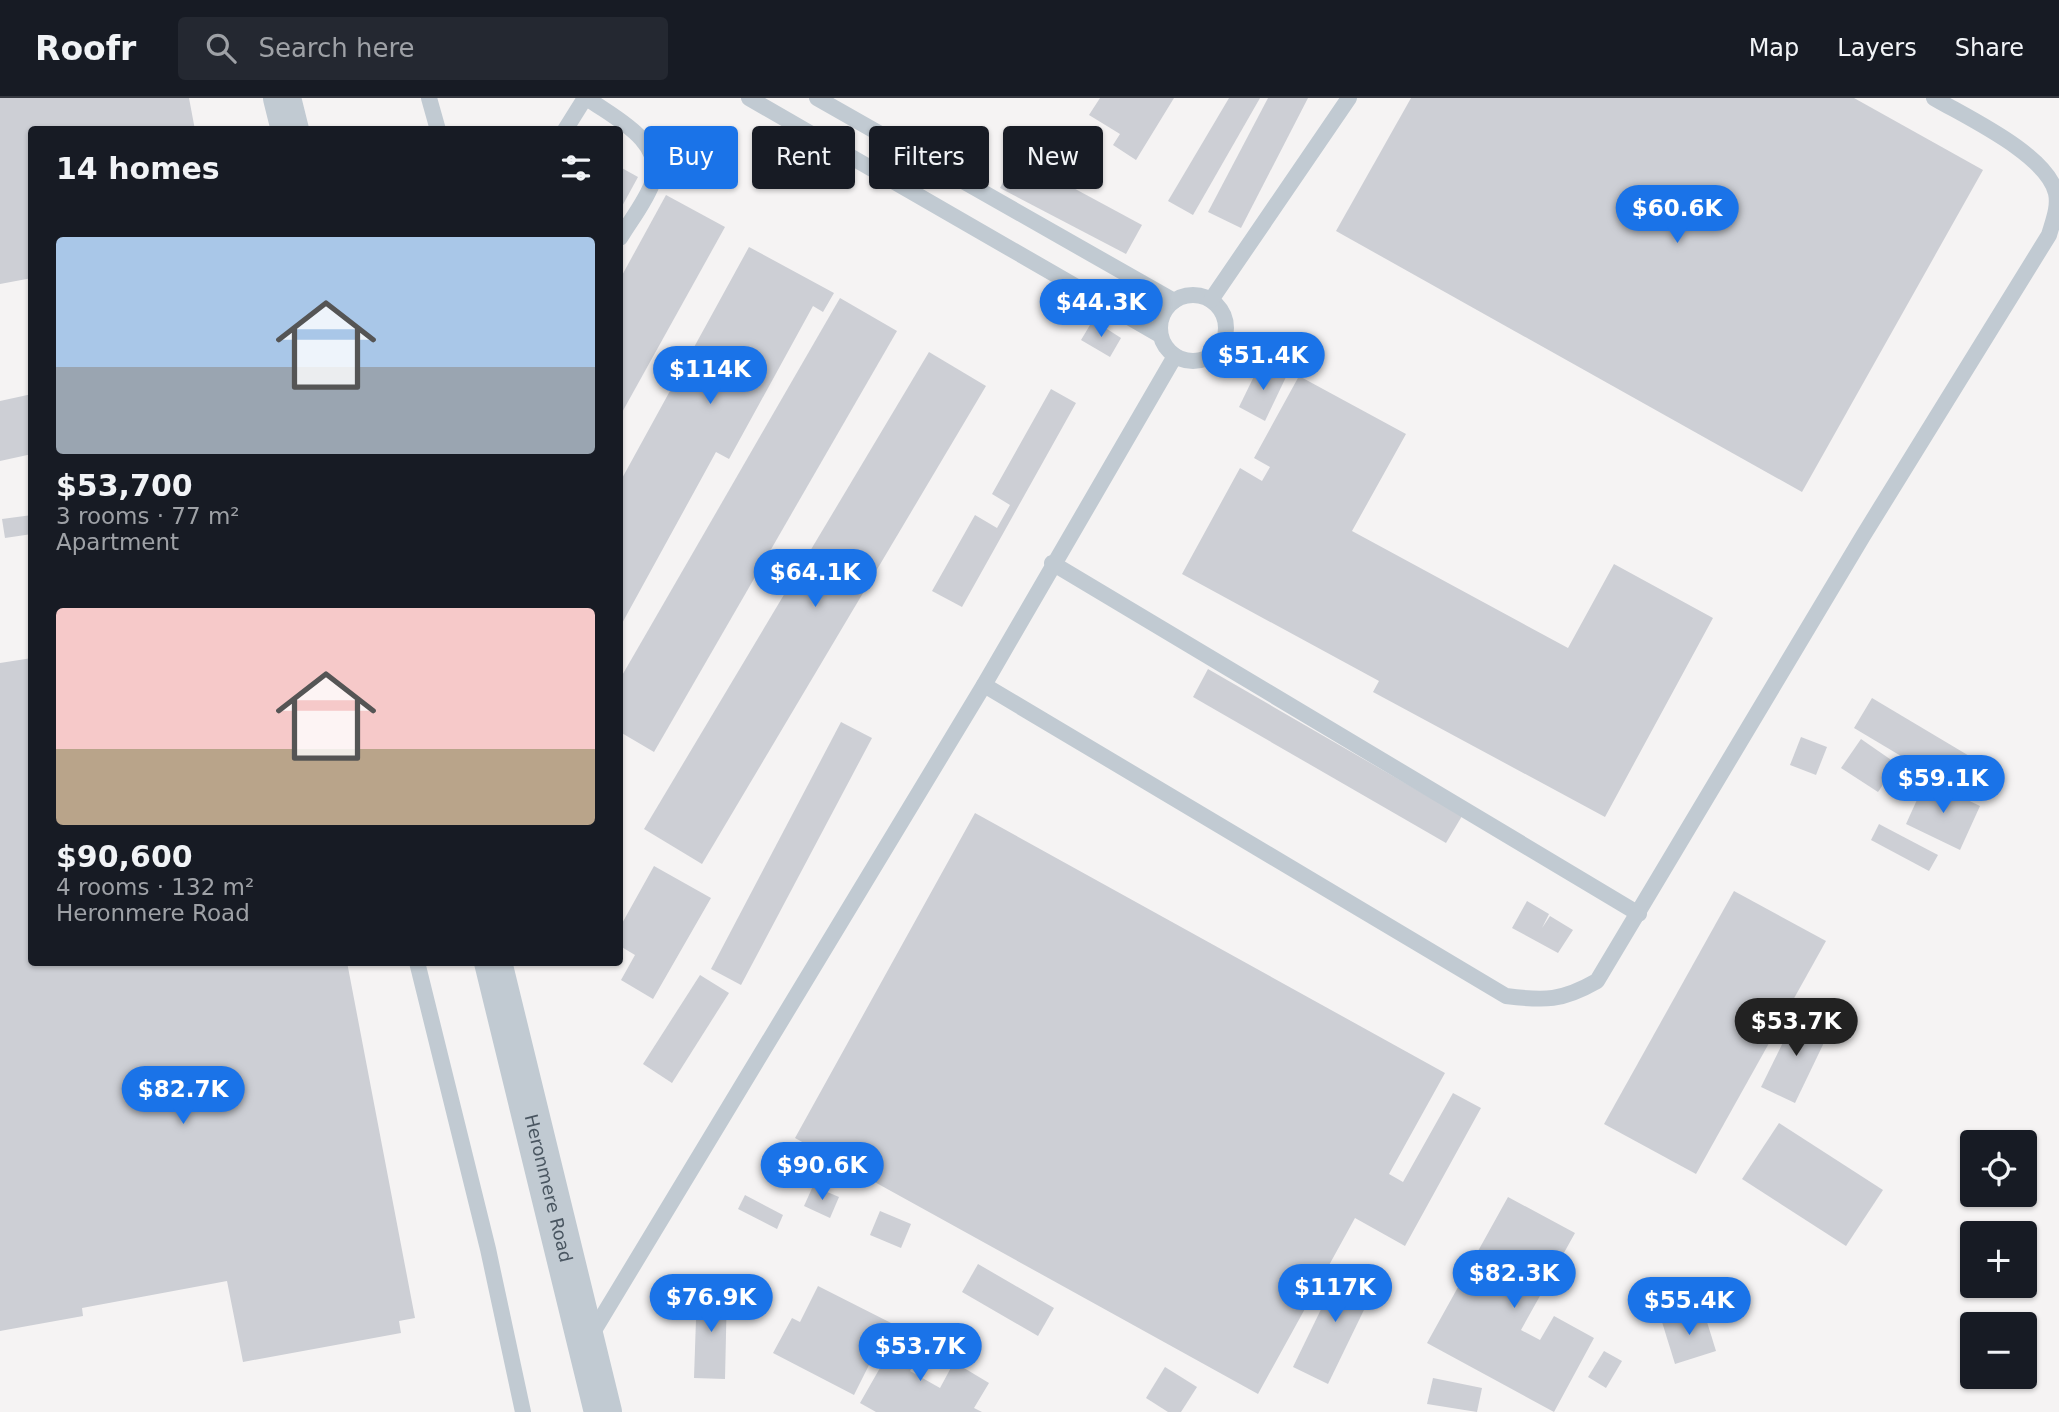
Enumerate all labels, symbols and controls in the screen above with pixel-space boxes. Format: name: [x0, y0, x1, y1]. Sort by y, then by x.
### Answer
search box: [178, 17, 668, 80]
text: Roofr: [35, 29, 136, 68]
icon: search: [202, 29, 240, 67]
text: Search here: [258, 33, 415, 63]
text: Map: [1749, 34, 1799, 62]
text: Layers: [1837, 34, 1917, 62]
text: Share: [1955, 34, 2024, 62]
chip: Buy: [644, 126, 738, 189]
chip: Rent: [752, 126, 855, 189]
chip: Filters: [869, 126, 989, 189]
chip: New: [1003, 126, 1103, 189]
icon: filters: [557, 149, 595, 187]
text: 14 homes: [56, 151, 220, 186]
pin: $60.6K: [1620, 186, 1734, 245]
text: $60.6K: [1632, 195, 1722, 221]
pin: $44.3K: [1044, 280, 1158, 339]
icon: home: [263, 282, 389, 408]
text: $44.3K: [1056, 289, 1146, 315]
pin: $51.4K: [1206, 332, 1320, 392]
text: $51.4K: [1218, 342, 1308, 368]
pin: $114K: [661, 346, 759, 406]
text: $114K: [669, 356, 751, 382]
text: $53,700: [56, 468, 193, 503]
text: 3 rooms · 77 m²: [56, 503, 240, 529]
text: Apartment: [56, 529, 179, 555]
pin: $64.1K: [758, 550, 872, 609]
text: $64.1K: [770, 559, 860, 585]
icon: home: [263, 653, 389, 779]
pin: $59.1K: [1886, 756, 2000, 815]
text: $59.1K: [1898, 765, 1988, 791]
text: $90,600: [56, 839, 193, 874]
text: 4 rooms · 132 m²: [56, 874, 254, 900]
text: Heronmere Road: [56, 900, 250, 926]
pin: $53.7K: [1739, 998, 1853, 1058]
text: $53.7K: [1751, 1008, 1841, 1034]
pin: $82.7K: [126, 1066, 240, 1126]
text: $82.7K: [138, 1076, 228, 1102]
street label: Heronmere Road: [521, 1112, 577, 1264]
map controls: [1960, 1130, 2037, 1389]
button: locate: [1960, 1130, 2037, 1207]
pin: $90.6K: [765, 1142, 879, 1202]
text: $90.6K: [777, 1152, 867, 1178]
button: +: [1960, 1221, 2037, 1298]
pin: $82.3K: [1457, 1250, 1571, 1310]
text: $82.3K: [1469, 1260, 1559, 1286]
pin: $117K: [1286, 1264, 1384, 1324]
pin: $76.9K: [654, 1274, 768, 1334]
text: $117K: [1294, 1274, 1376, 1300]
pin: $55.4K: [1632, 1278, 1746, 1337]
text: $76.9K: [666, 1284, 756, 1310]
text: $55.4K: [1644, 1287, 1734, 1313]
button: −: [1960, 1312, 2037, 1389]
pin: $53.7K: [863, 1324, 977, 1383]
text: $53.7K: [875, 1333, 965, 1359]

